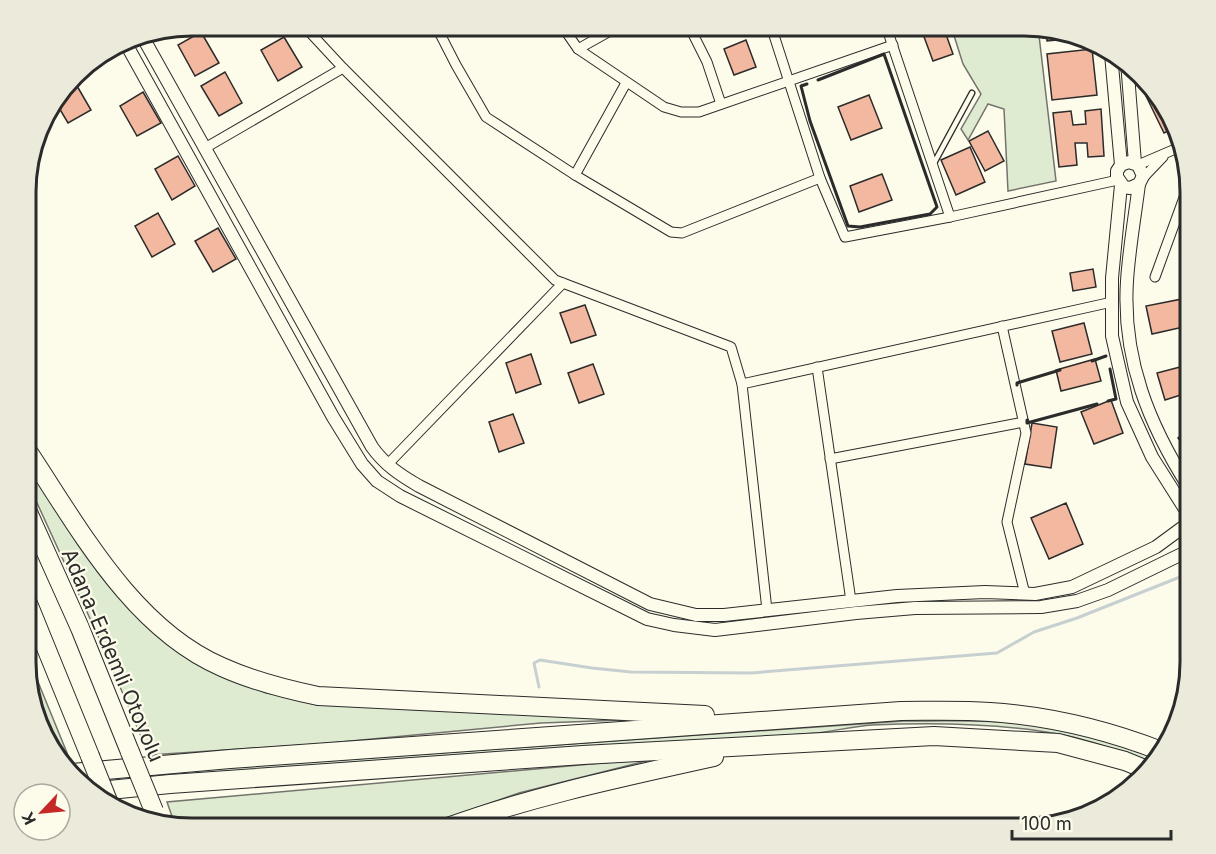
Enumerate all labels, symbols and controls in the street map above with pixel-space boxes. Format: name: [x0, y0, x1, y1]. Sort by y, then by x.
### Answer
street label: Adana-Erdemli Otoyolu: [57, 545, 169, 765]
north arrow: [12, 782, 72, 842]
scale bar: [1012, 803, 1171, 841]
text: K: [17, 809, 40, 828]
text: 100 m: [1021, 813, 1072, 834]

